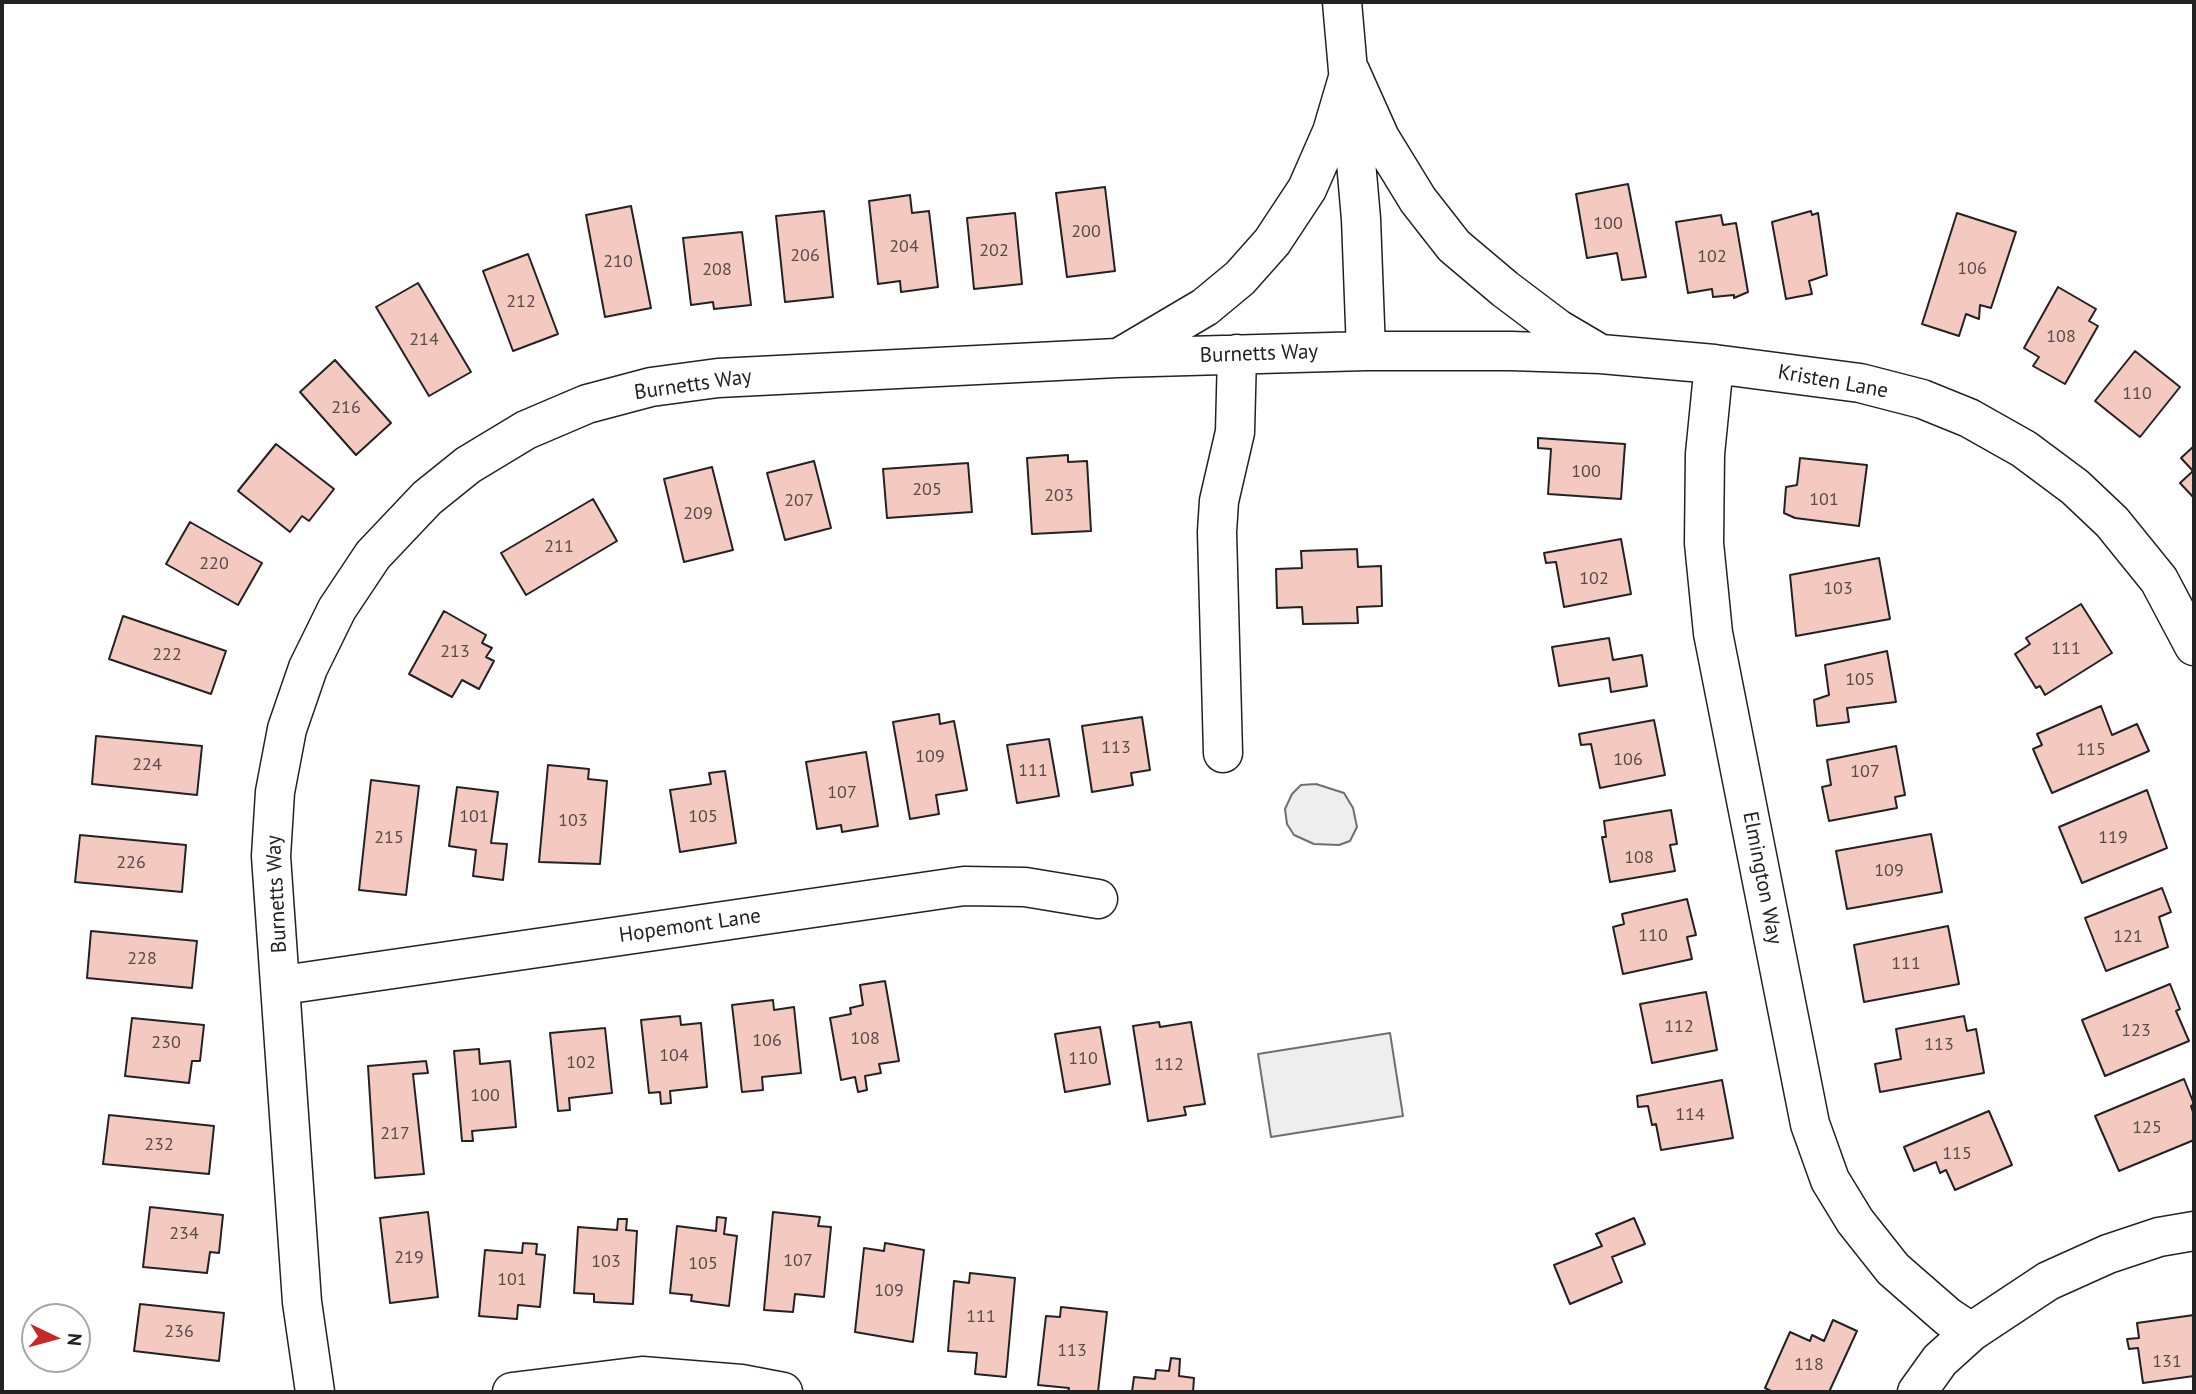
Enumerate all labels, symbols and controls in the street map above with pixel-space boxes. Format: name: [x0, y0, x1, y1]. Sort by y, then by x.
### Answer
house number: 100: [1593, 213, 1623, 235]
house number: 200: [1071, 221, 1101, 243]
house number: 204: [889, 236, 919, 258]
house number: 202: [979, 240, 1009, 262]
house number: 206: [790, 245, 820, 267]
house number: 102: [1697, 246, 1727, 268]
house number: 210: [603, 251, 633, 273]
house number: 106: [1957, 258, 1987, 280]
house number: 208: [702, 259, 732, 281]
house number: 212: [506, 291, 536, 313]
house number: 108: [2046, 326, 2076, 348]
house number: 214: [409, 329, 439, 351]
street label: Burnetts Way: [1199, 339, 1319, 369]
street label: Kristen Lane: [1776, 360, 1890, 404]
street label: Burnetts Way: [633, 364, 753, 406]
house number: 110: [2122, 383, 2152, 405]
house number: 216: [331, 397, 361, 419]
house number: 100: [1571, 461, 1601, 483]
house number: 205: [912, 479, 942, 501]
house number: 203: [1044, 485, 1074, 507]
house number: 101: [1809, 489, 1839, 511]
house number: 207: [784, 490, 814, 512]
house number: 209: [683, 503, 713, 525]
house number: 211: [544, 536, 574, 558]
house number: 220: [199, 553, 229, 575]
house number: 102: [1579, 568, 1609, 590]
house number: 103: [1823, 578, 1853, 600]
house number: 111: [2051, 638, 2081, 660]
house number: 213: [440, 641, 470, 663]
house number: 222: [152, 644, 182, 666]
house number: 105: [1845, 669, 1875, 691]
house number: 113: [1101, 737, 1131, 759]
house number: 115: [2076, 739, 2106, 761]
house number: 109: [915, 746, 945, 768]
house number: 106: [1613, 749, 1643, 771]
house number: 224: [132, 754, 162, 776]
house number: 111: [1018, 760, 1048, 782]
house number: 107: [1850, 761, 1880, 783]
house number: 107: [827, 782, 857, 804]
house number: 101: [459, 806, 489, 828]
house number: 105: [688, 806, 718, 828]
street label: Elmington Way: [1737, 809, 1787, 947]
house number: 103: [558, 810, 588, 832]
house number: 215: [374, 827, 404, 849]
house number: 119: [2098, 827, 2128, 849]
street label: Burnetts Way: [261, 834, 293, 954]
house number: 108: [1624, 847, 1654, 869]
house number: 226: [116, 852, 146, 874]
house number: 109: [1874, 860, 1904, 882]
street label: Hopemont Lane: [617, 904, 763, 948]
house number: 110: [1638, 925, 1668, 947]
house number: 121: [2113, 926, 2143, 948]
house number: 228: [127, 948, 157, 970]
house number: 111: [1891, 953, 1921, 975]
house number: 112: [1664, 1016, 1694, 1038]
house number: 123: [2121, 1020, 2151, 1042]
house number: 108: [850, 1028, 880, 1050]
house number: 106: [752, 1030, 782, 1052]
house number: 230: [151, 1032, 181, 1054]
house number: 113: [1924, 1034, 1954, 1056]
house number: 104: [659, 1045, 689, 1067]
house number: 110: [1068, 1048, 1098, 1070]
house number: 102: [566, 1052, 596, 1074]
house number: 112: [1154, 1054, 1184, 1076]
house number: 100: [470, 1085, 500, 1107]
house number: 114: [1675, 1104, 1705, 1126]
house number: 125: [2132, 1117, 2162, 1139]
house number: 217: [380, 1123, 410, 1145]
house number: 232: [144, 1134, 174, 1156]
house number: 115: [1942, 1143, 1972, 1165]
house number: 234: [169, 1223, 199, 1245]
house number: 219: [394, 1247, 424, 1269]
house number: 107: [783, 1250, 813, 1272]
house number: 103: [591, 1251, 621, 1273]
house number: 105: [688, 1253, 718, 1275]
house number: 101: [497, 1269, 527, 1291]
house number: 109: [874, 1280, 904, 1302]
north arrow: [21, 1303, 91, 1373]
house number: 111: [966, 1306, 996, 1328]
house number: 236: [164, 1321, 194, 1343]
text: N: [62, 1332, 87, 1347]
house number: 113: [1057, 1340, 1087, 1362]
house number: 131: [2152, 1351, 2182, 1373]
house number: 118: [1794, 1354, 1824, 1376]

